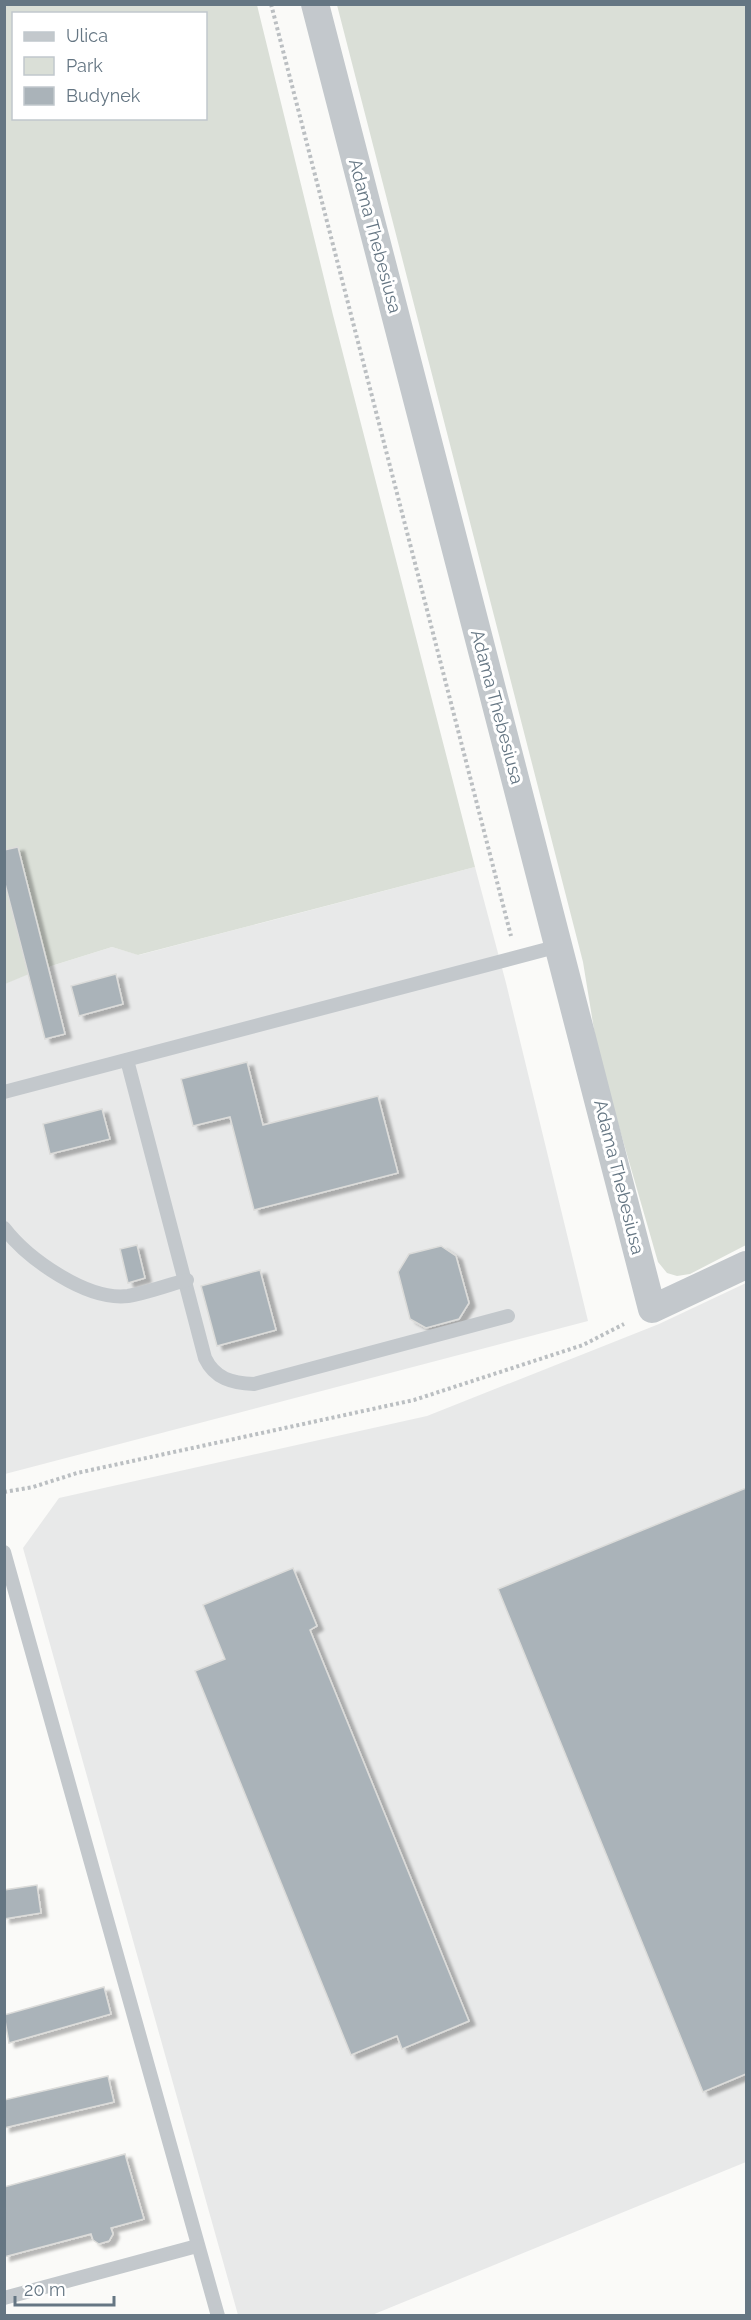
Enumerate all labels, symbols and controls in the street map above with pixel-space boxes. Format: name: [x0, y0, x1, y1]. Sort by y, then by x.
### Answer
legend: [12, 12, 207, 120]
text: Ulica: [66, 25, 108, 46]
text: Park: [66, 55, 103, 76]
text: Budynek: [66, 85, 141, 106]
street label: Adama Thebesiusa: [345, 156, 406, 315]
street label: Adama Thebesiusa: [467, 627, 528, 786]
street label: Adama Thebesiusa: [590, 1097, 649, 1256]
scale bar: [15, 2269, 114, 2307]
text: 20 m: [24, 2279, 66, 2300]

